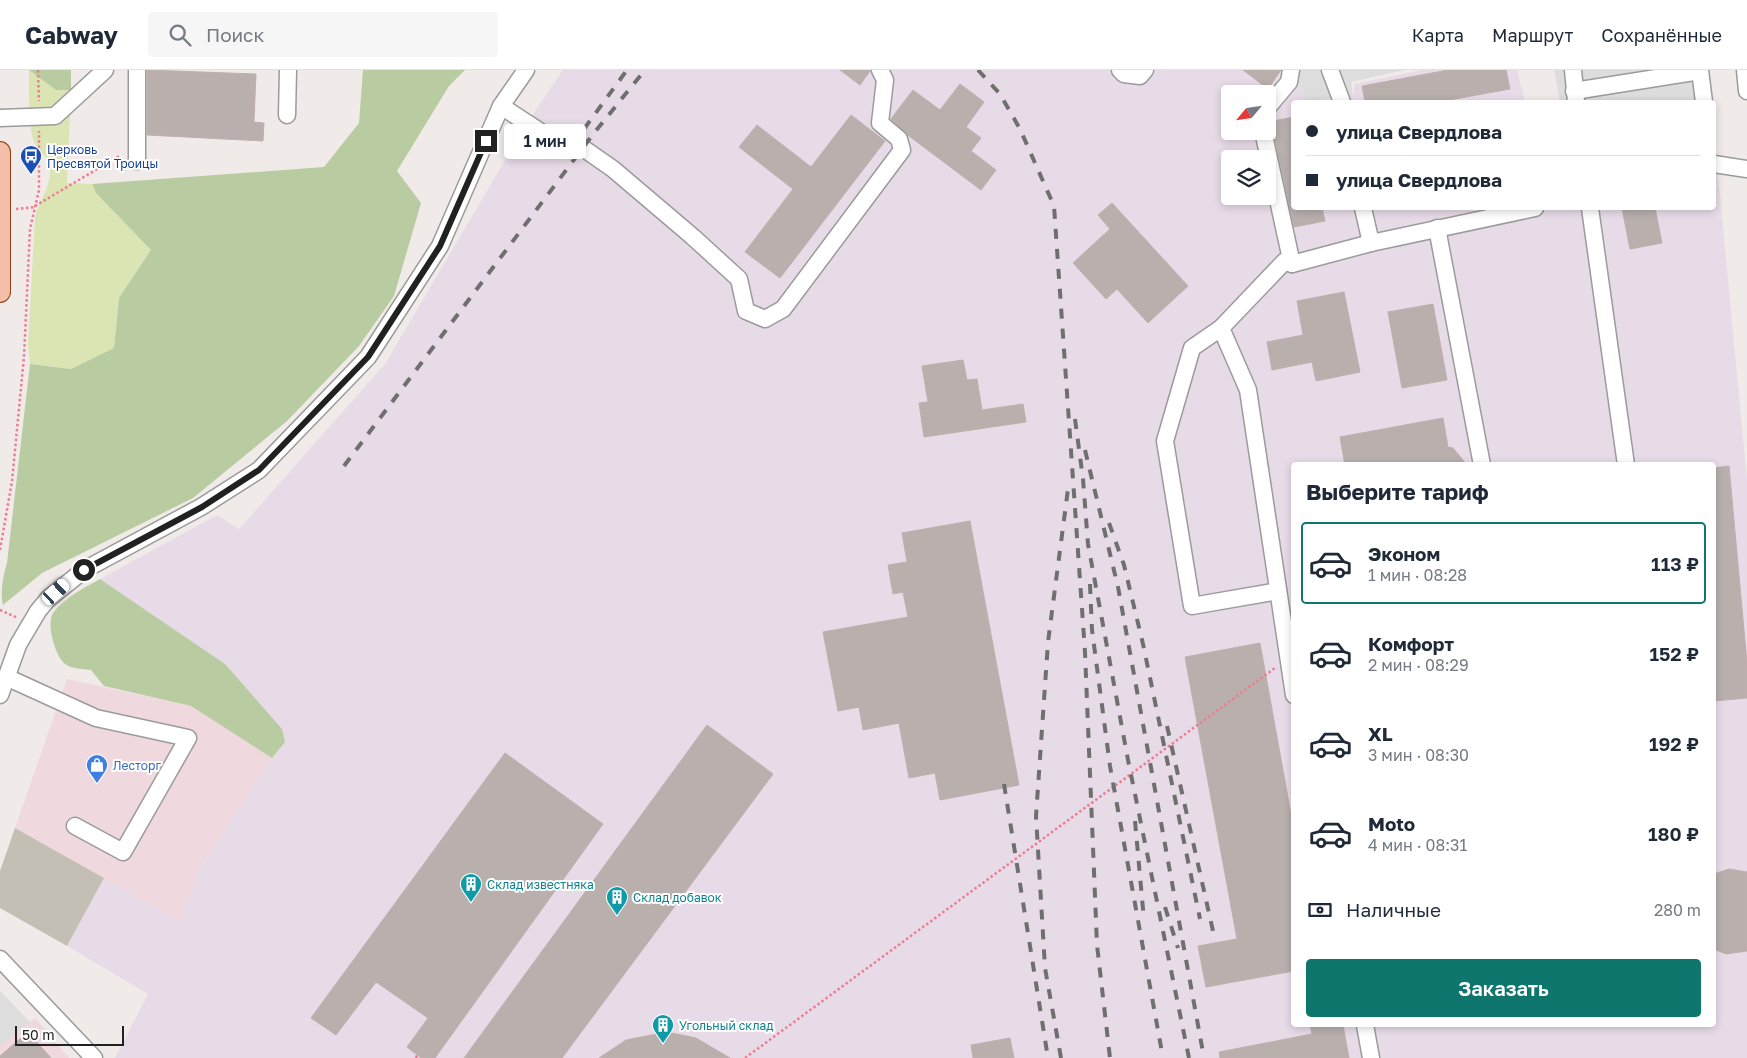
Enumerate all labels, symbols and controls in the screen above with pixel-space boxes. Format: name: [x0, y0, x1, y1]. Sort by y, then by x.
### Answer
search box: [148, 12, 498, 57]
text: Cabway: [25, 20, 118, 49]
icon: search: [166, 21, 194, 49]
text: Поиск: [206, 23, 264, 46]
text: Карта: [1412, 24, 1464, 46]
text: Маршрут: [1492, 24, 1573, 46]
text: Сохранённые: [1601, 24, 1722, 46]
north arrow: [1221, 85, 1276, 140]
map controls: [1221, 85, 1276, 205]
text: улица Свердлова: [1336, 120, 1502, 143]
callout: 1 мин: [504, 124, 586, 158]
route end: [475, 130, 497, 152]
text: 1 мин: [523, 131, 567, 151]
place label: Церковь Пресвятой Троицы: [47, 142, 158, 171]
bus stop icon: Церковь Пресвятой Троицы: [19, 144, 43, 175]
button: layers: [1221, 150, 1276, 205]
text: улица Свердлова: [1336, 168, 1502, 191]
text: Выберите тариф: [1306, 478, 1489, 505]
icon: car: [1308, 541, 1353, 586]
text: Эконом: [1368, 542, 1440, 565]
text: 113 ₽: [1651, 552, 1699, 575]
route start: [73, 559, 95, 581]
text: 1 мин · 08:28: [1368, 565, 1467, 585]
car: [39, 576, 72, 608]
icon: car: [1308, 631, 1353, 676]
text: Комфорт: [1368, 632, 1454, 655]
text: 152 ₽: [1649, 642, 1699, 665]
text: 2 мин · 08:29: [1368, 655, 1469, 675]
icon: car: [1308, 721, 1353, 766]
text: XL: [1368, 722, 1393, 745]
text: 192 ₽: [1649, 732, 1699, 755]
text: 3 мин · 08:30: [1368, 745, 1469, 765]
shop icon: Лесторг: [85, 753, 109, 784]
place label: Лесторг: [113, 758, 161, 773]
icon: car: [1308, 811, 1353, 856]
text: Moto: [1368, 812, 1415, 835]
text: 180 ₽: [1648, 822, 1699, 845]
text: 4 мин · 08:31: [1368, 835, 1467, 855]
building icon: Склад известняка: [459, 872, 483, 903]
place label: Склад известняка: [487, 877, 594, 892]
building icon: Склад добавок: [605, 885, 629, 916]
place label: Склад добавок: [633, 890, 722, 905]
icon: cash: [1306, 896, 1334, 924]
text: Наличные: [1346, 898, 1441, 921]
text: 280 m: [1654, 900, 1701, 920]
button: Заказать: [1306, 959, 1701, 1017]
building icon: Угольный склад: [651, 1013, 675, 1044]
place label: Угольный склад: [679, 1018, 774, 1033]
scale bar: [15, 1023, 124, 1046]
text: 50 m: [22, 1026, 55, 1043]

